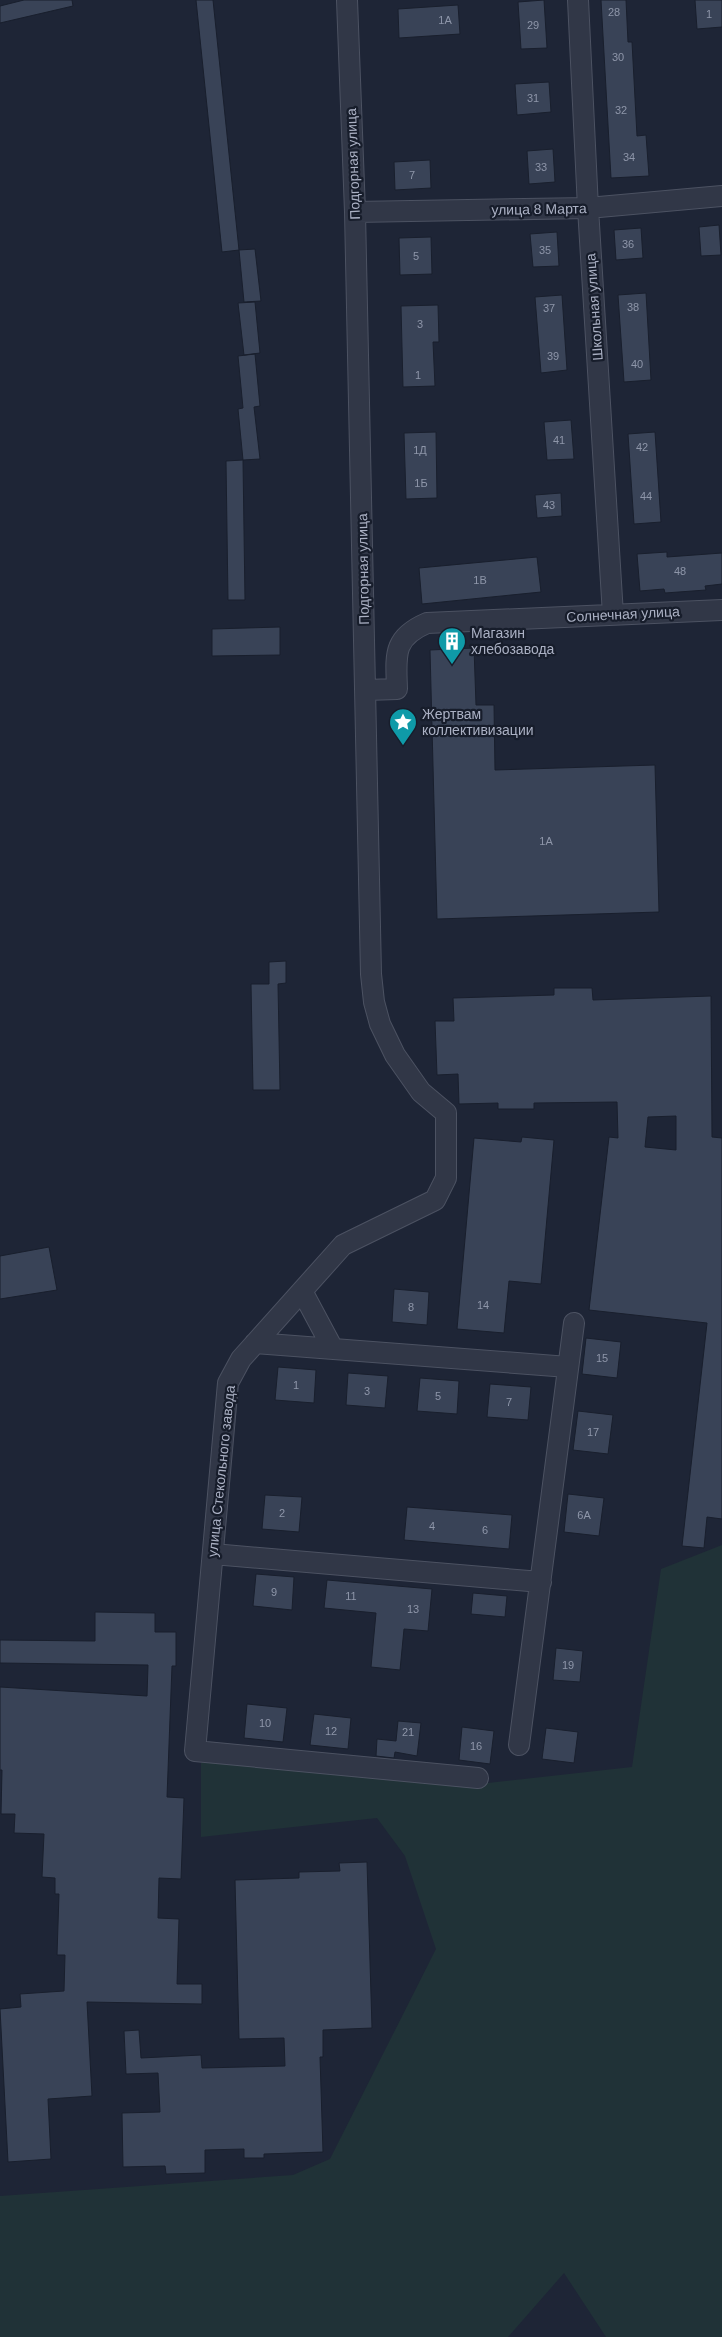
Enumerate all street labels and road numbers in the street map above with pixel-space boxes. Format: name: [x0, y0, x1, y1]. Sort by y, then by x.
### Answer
street label: Подгорная улица: [343, 108, 363, 220]
street label: улица 8 Марта: [491, 200, 587, 218]
street label: Школьная улица: [582, 253, 606, 361]
street label: Подгорная улица: [354, 513, 372, 625]
street label: Солнечная улица: [566, 603, 680, 625]
street label: улица Стекольного завода: [204, 1384, 238, 1558]

